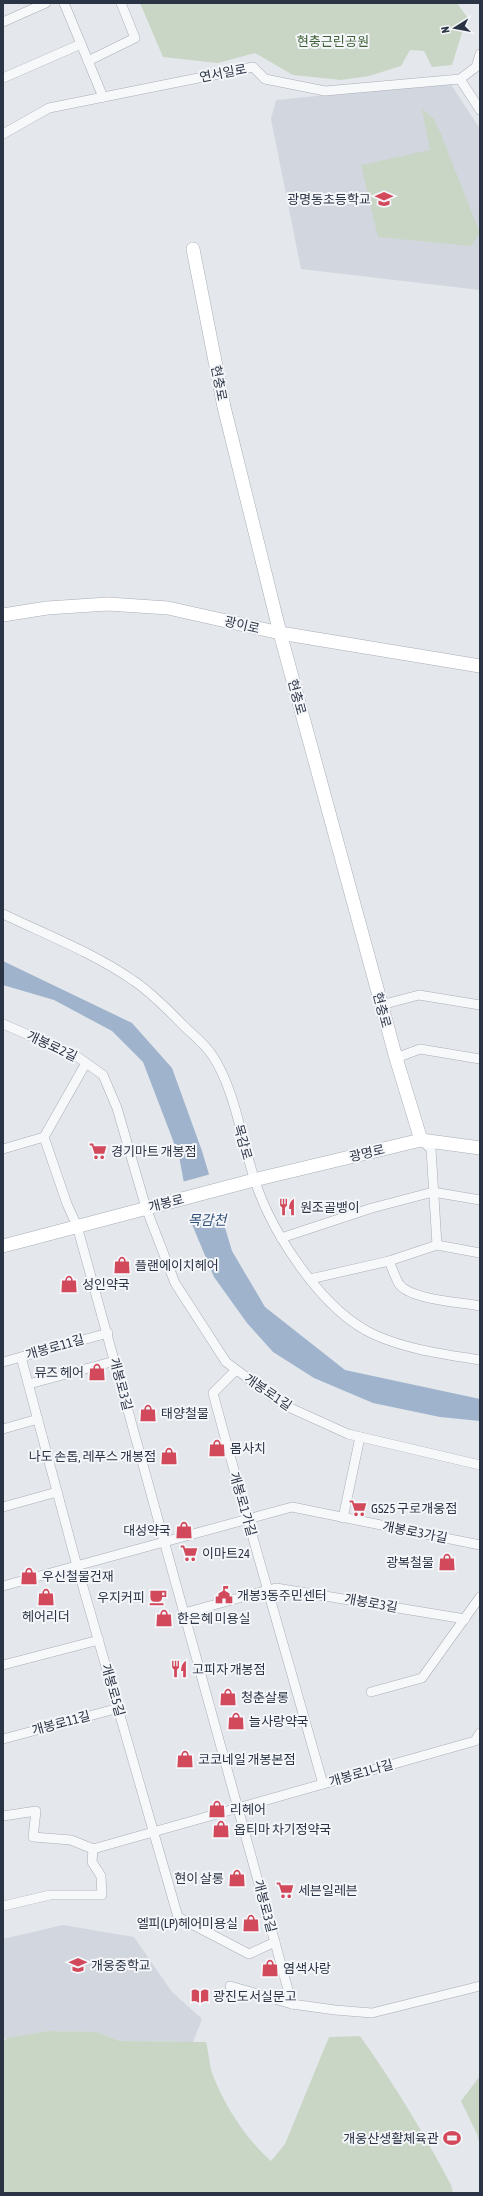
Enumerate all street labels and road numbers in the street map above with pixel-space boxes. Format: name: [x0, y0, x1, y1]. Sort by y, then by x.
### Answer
street label: 연서일로: [198, 61, 248, 85]
street label: 현충로: [208, 364, 230, 402]
street label: 광이로: [223, 614, 261, 636]
street label: 현충로: [285, 678, 309, 716]
street label: 현충로: [370, 991, 394, 1029]
street label: 개봉로2길: [24, 1028, 80, 1064]
street label: 목감로: [231, 1123, 255, 1161]
street label: 광명로: [348, 1142, 386, 1164]
street label: 개봉로: [147, 1191, 185, 1215]
street label: 개봉로11길: [24, 1332, 86, 1362]
street label: 개봉로3길: [107, 1356, 135, 1412]
street label: 개봉로1길: [241, 1371, 295, 1413]
street label: 개봉로1가길: [227, 1470, 259, 1538]
street label: 개봉로3가길: [381, 1518, 449, 1546]
street label: 개봉로3길: [343, 1591, 399, 1615]
street label: 개봉로5길: [98, 1662, 128, 1718]
street label: 개봉로11길: [30, 1708, 92, 1738]
street label: 개봉로1나길: [327, 1757, 395, 1789]
street label: 개봉로3길: [251, 1878, 279, 1934]

